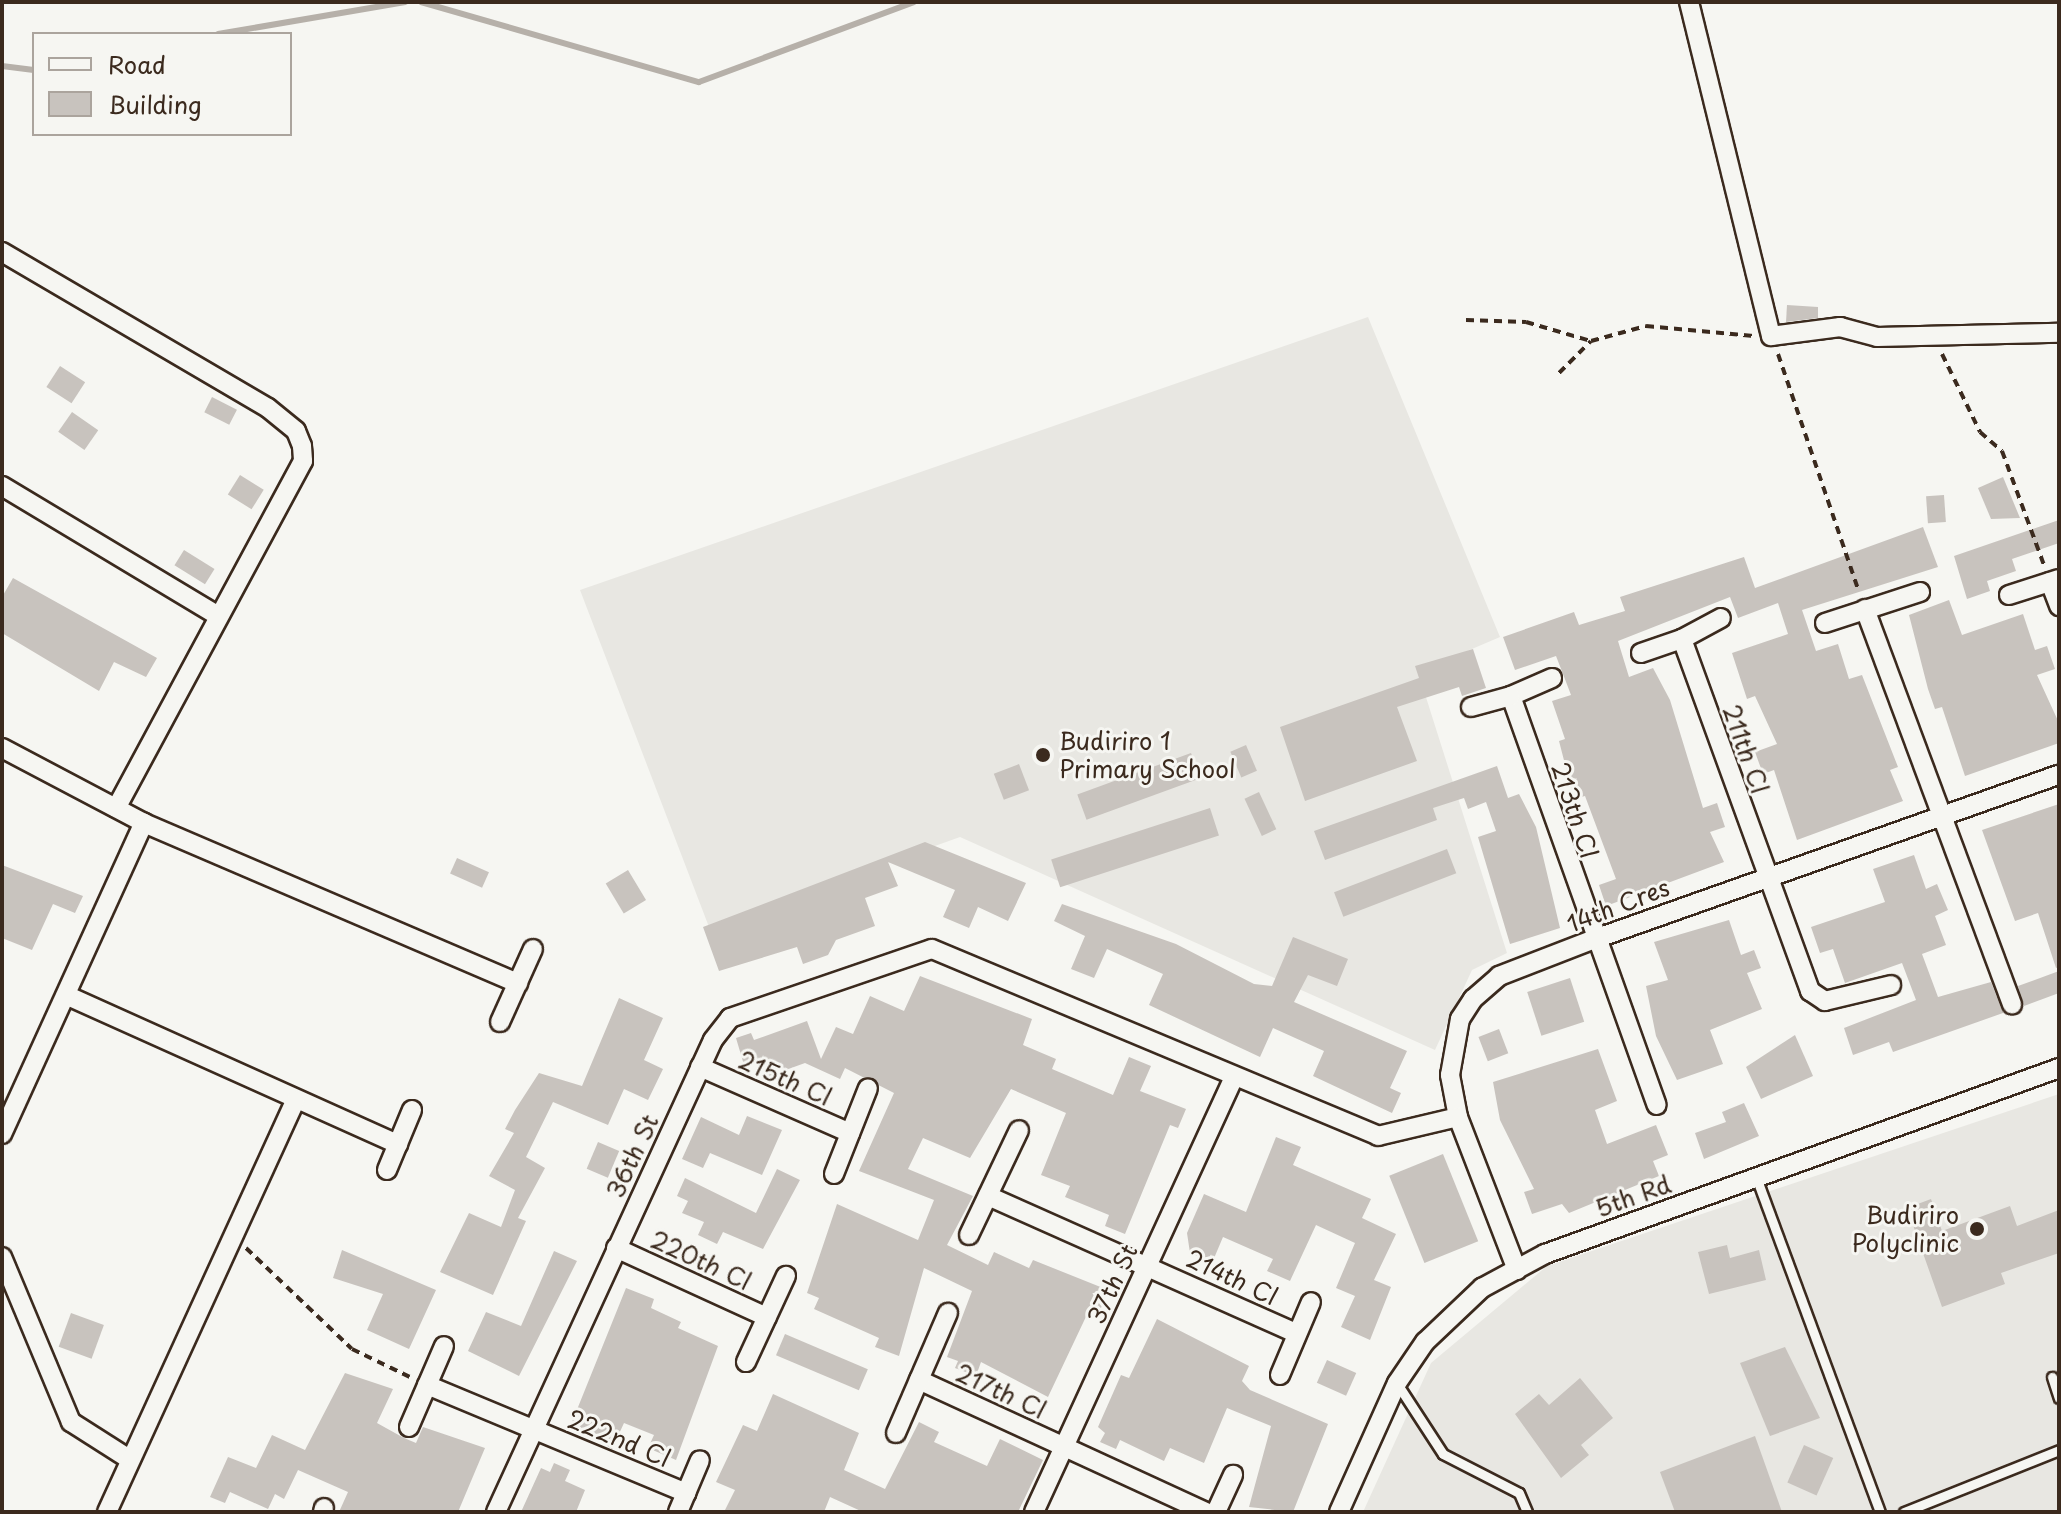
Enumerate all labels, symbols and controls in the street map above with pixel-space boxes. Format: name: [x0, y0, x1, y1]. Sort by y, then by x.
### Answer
legend: [32, 32, 292, 136]
text: Road: [108, 46, 166, 82]
text: Building: [108, 86, 202, 122]
street label: 211th Cl: [1717, 700, 1775, 798]
place label: Budiriro 1 Primary School: [1059, 727, 1236, 783]
marker: Budiriro 1 Primary School: [1034, 746, 1052, 764]
street label: 213th Cl: [1546, 759, 1604, 861]
street label: 14th Cres: [1562, 872, 1674, 938]
street label: 215th Cl: [734, 1045, 836, 1111]
street label: 36th St: [600, 1110, 664, 1202]
street label: 5th Rd: [1592, 1169, 1674, 1223]
place label: Budiriro Polyclinic: [1852, 1201, 1959, 1257]
marker: Budiriro Polyclinic: [1966, 1218, 1988, 1240]
street label: 220th Cl: [647, 1224, 755, 1296]
street label: 37th St: [1081, 1240, 1143, 1328]
street label: 214th Cl: [1181, 1243, 1283, 1311]
street label: 217th Cl: [951, 1358, 1051, 1424]
street label: 222nd Cl: [563, 1403, 675, 1473]

